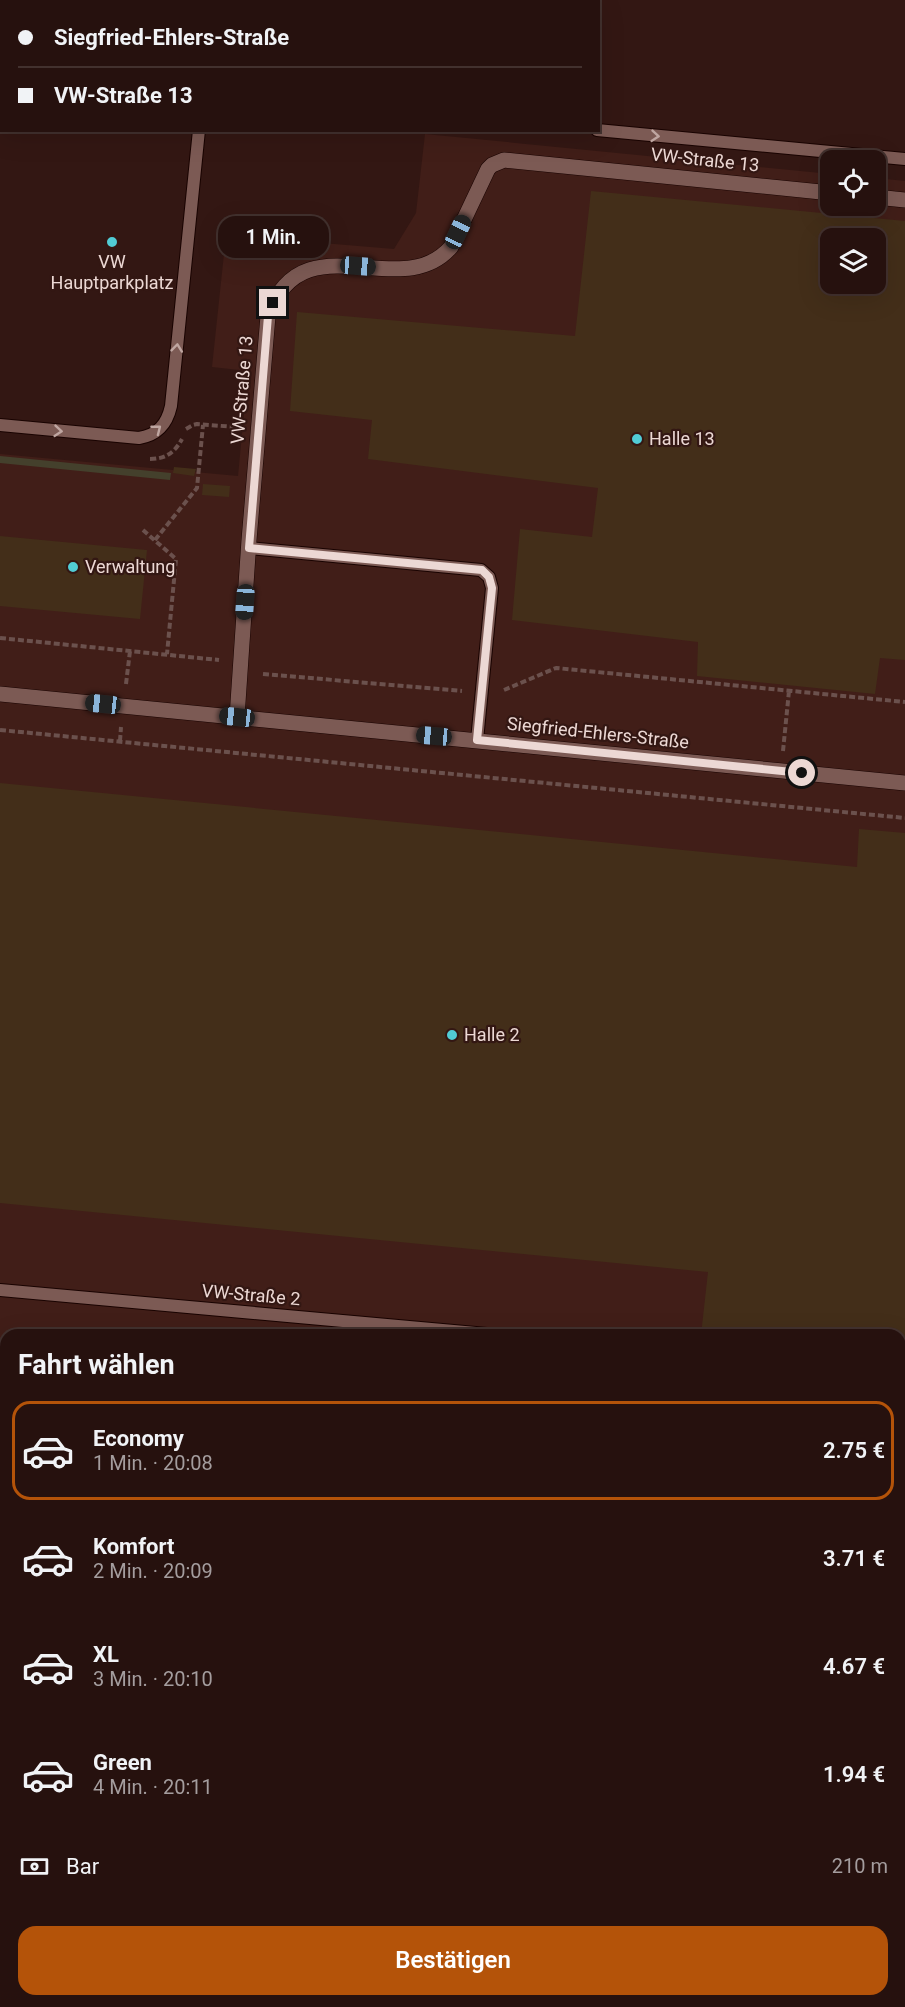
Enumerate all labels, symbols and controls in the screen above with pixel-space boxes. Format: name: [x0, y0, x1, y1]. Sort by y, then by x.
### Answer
text: Siegfried-Ehlers-Straße: [54, 25, 289, 50]
text: VW-Straße 13: [54, 83, 193, 108]
one-way arrow: [651, 129, 660, 142]
street label: VW-Straße 13: [650, 143, 760, 176]
map controls: [820, 150, 886, 294]
button: locate: [820, 150, 886, 216]
car: [442, 212, 474, 252]
callout: 1 Min.: [218, 216, 328, 258]
text: 1 Min.: [246, 225, 301, 249]
button: layers: [820, 228, 886, 294]
marker: VW Hauptparkplatz: [105, 235, 119, 249]
place label: VW Hauptparkplatz: [51, 251, 173, 293]
car: [339, 256, 377, 276]
route end: [259, 289, 286, 316]
street label: VW-Straße 13: [226, 335, 257, 445]
one-way arrow: [170, 343, 183, 352]
one-way arrow: [54, 424, 63, 437]
one-way arrow: [150, 426, 161, 437]
place label: Halle 13: [649, 428, 715, 449]
marker: Halle 13: [630, 432, 644, 446]
place label: Verwaltung: [85, 556, 175, 577]
marker: Verwaltung: [66, 560, 80, 574]
car: [235, 583, 255, 621]
car: [84, 693, 122, 715]
car: [218, 706, 256, 728]
street label: Siegfried-Ehlers-Straße: [506, 712, 690, 753]
car: [415, 725, 453, 747]
route start: [788, 759, 815, 786]
place label: Halle 2: [464, 1024, 520, 1045]
marker: Halle 2: [445, 1028, 459, 1042]
street label: VW-Straße 2: [201, 1280, 301, 1309]
text: Fahrt wählen: [18, 1349, 175, 1381]
icon: car: [21, 1424, 75, 1478]
text: Economy: [93, 1426, 184, 1451]
text: 2.75 €: [823, 1438, 885, 1463]
text: 1 Min. · 20:08: [93, 1451, 213, 1475]
icon: car: [21, 1532, 75, 1586]
text: Komfort: [93, 1534, 175, 1559]
text: 3.71 €: [823, 1546, 885, 1571]
text: 2 Min. · 20:09: [93, 1559, 213, 1583]
icon: car: [21, 1640, 75, 1694]
text: XL: [93, 1642, 119, 1667]
text: 4.67 €: [823, 1654, 885, 1679]
text: 3 Min. · 20:10: [93, 1667, 213, 1691]
icon: car: [21, 1748, 75, 1802]
text: Green: [93, 1750, 152, 1775]
text: 1.94 €: [823, 1762, 885, 1787]
text: 4 Min. · 20:11: [93, 1775, 213, 1799]
icon: cash: [18, 1850, 51, 1883]
text: Bar: [66, 1854, 99, 1879]
text: 210 m: [832, 1854, 888, 1878]
button: Bestätigen: [18, 1926, 888, 1995]

